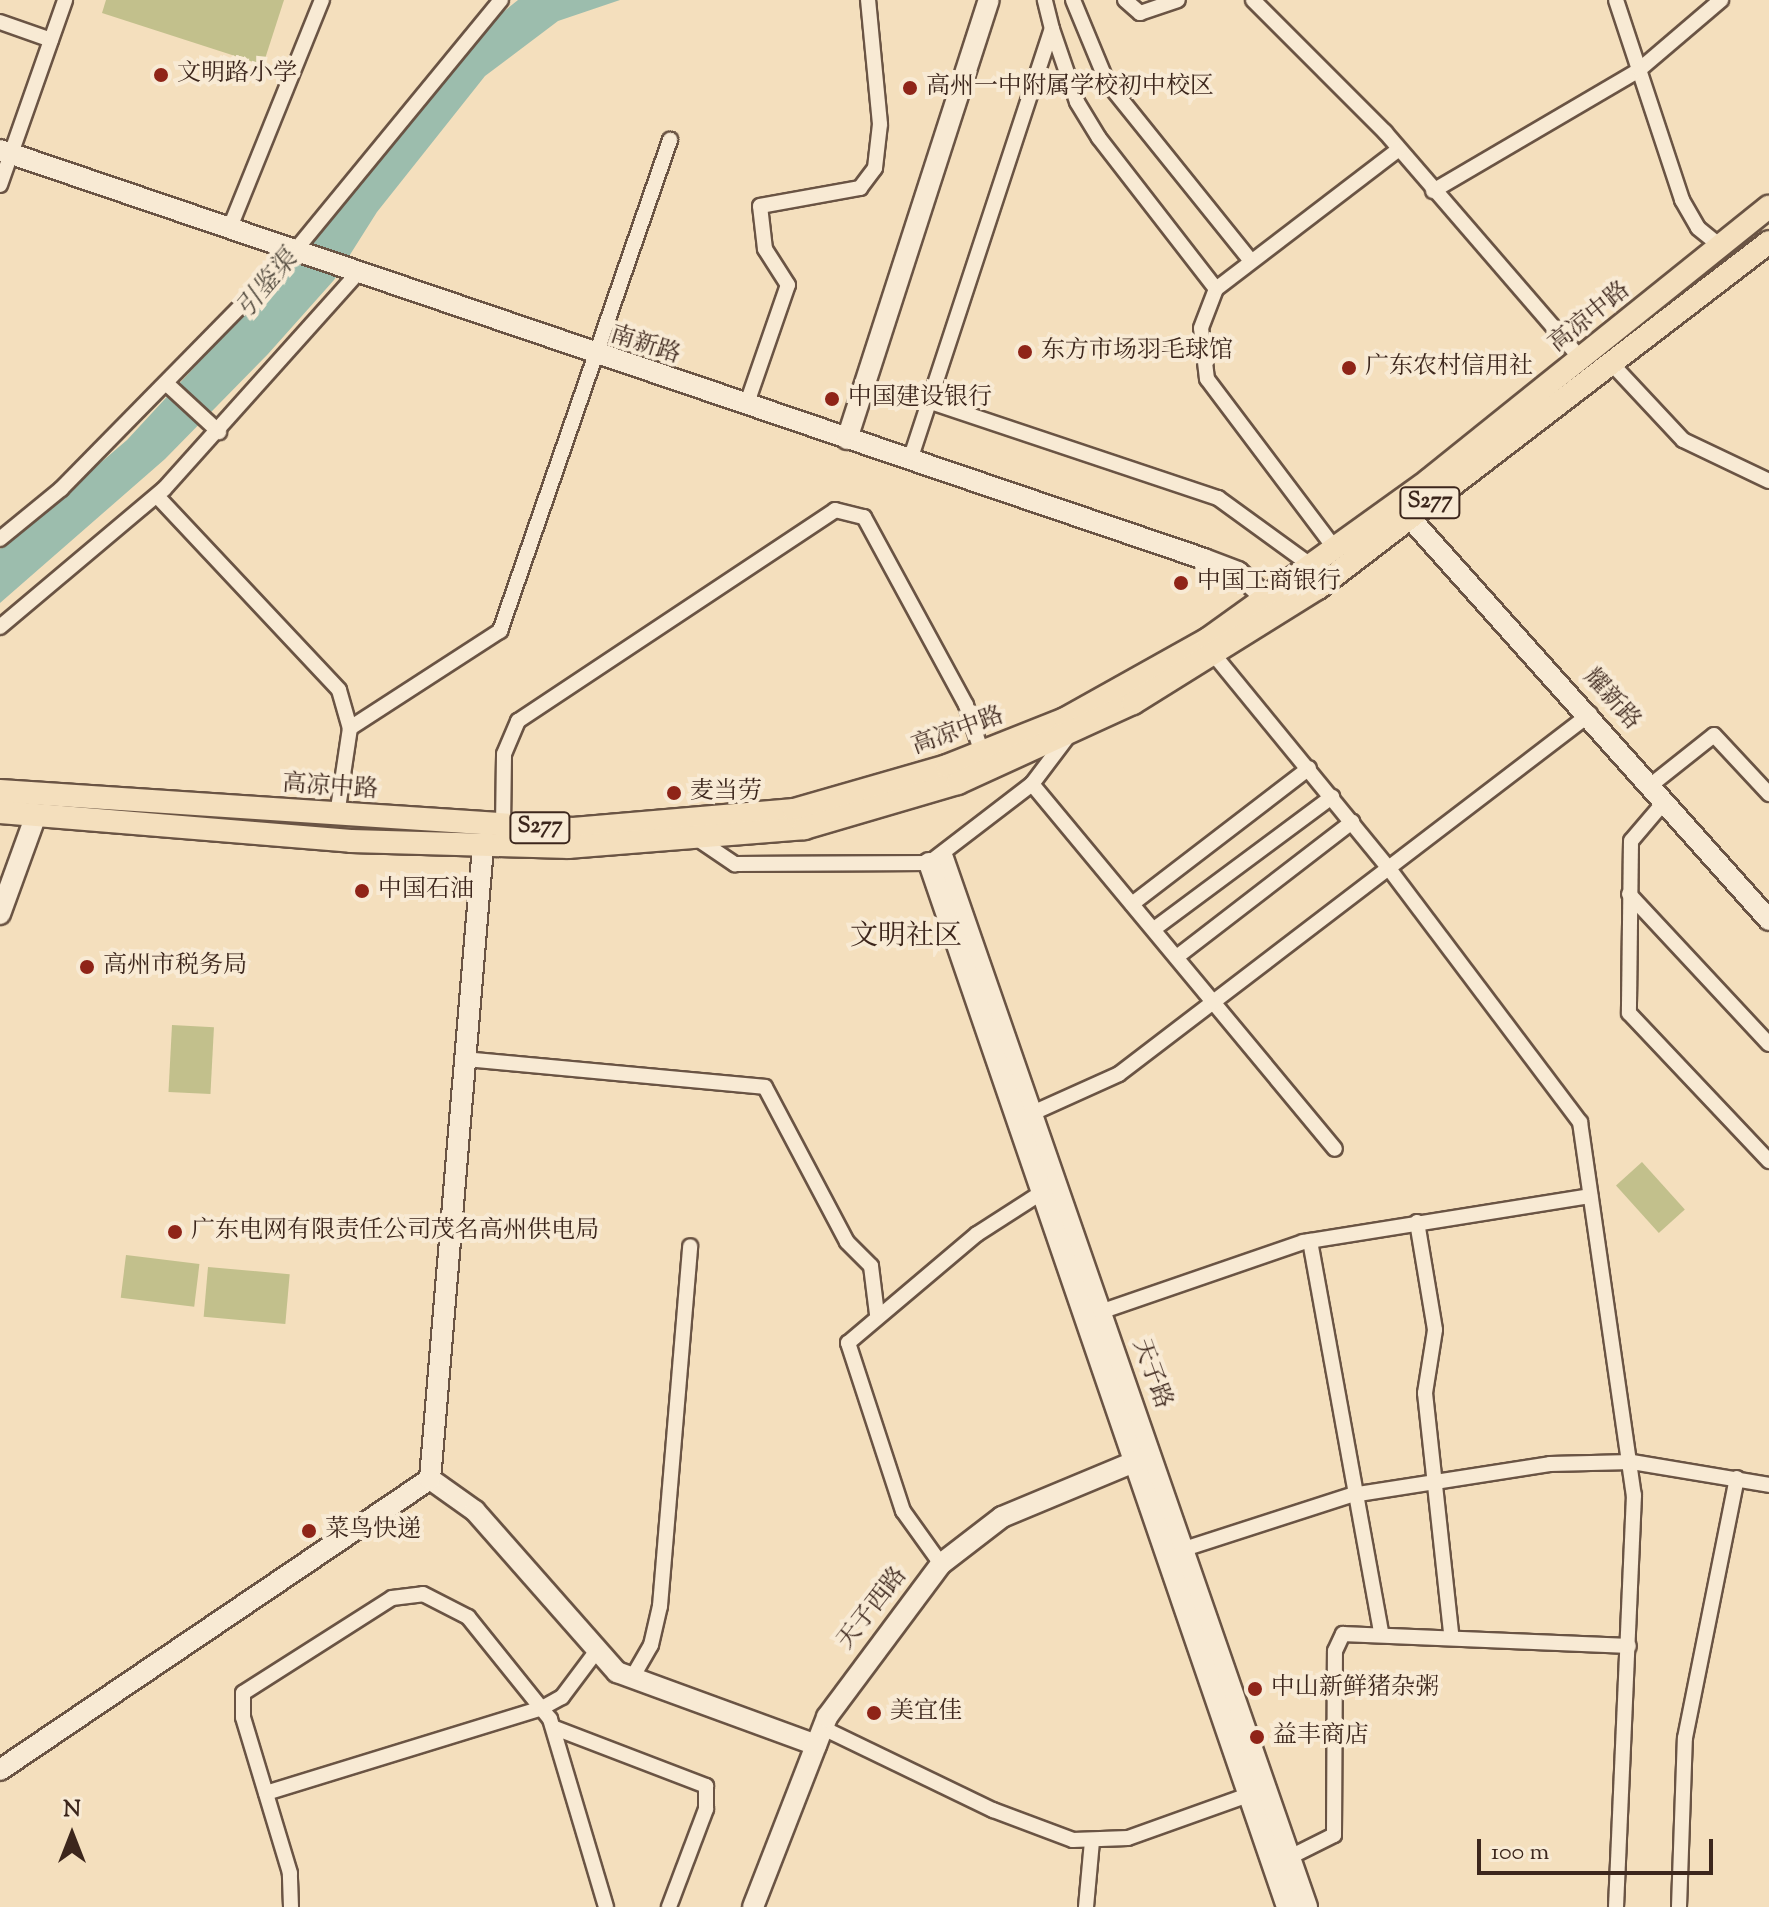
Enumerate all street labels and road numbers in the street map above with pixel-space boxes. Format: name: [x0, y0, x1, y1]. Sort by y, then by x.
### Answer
street label: 高凉中路: [1544, 277, 1636, 359]
street label: 南新路: [606, 321, 684, 371]
road number: S277: [1398, 485, 1462, 521]
street label: 耀新路: [1576, 664, 1646, 736]
street label: 高凉中路: [908, 702, 1008, 762]
street label: 高凉中路: [281, 770, 379, 806]
road number: S277: [508, 810, 572, 846]
street label: 天子路: [1125, 1335, 1177, 1413]
street label: 天子西路: [832, 1562, 914, 1656]

